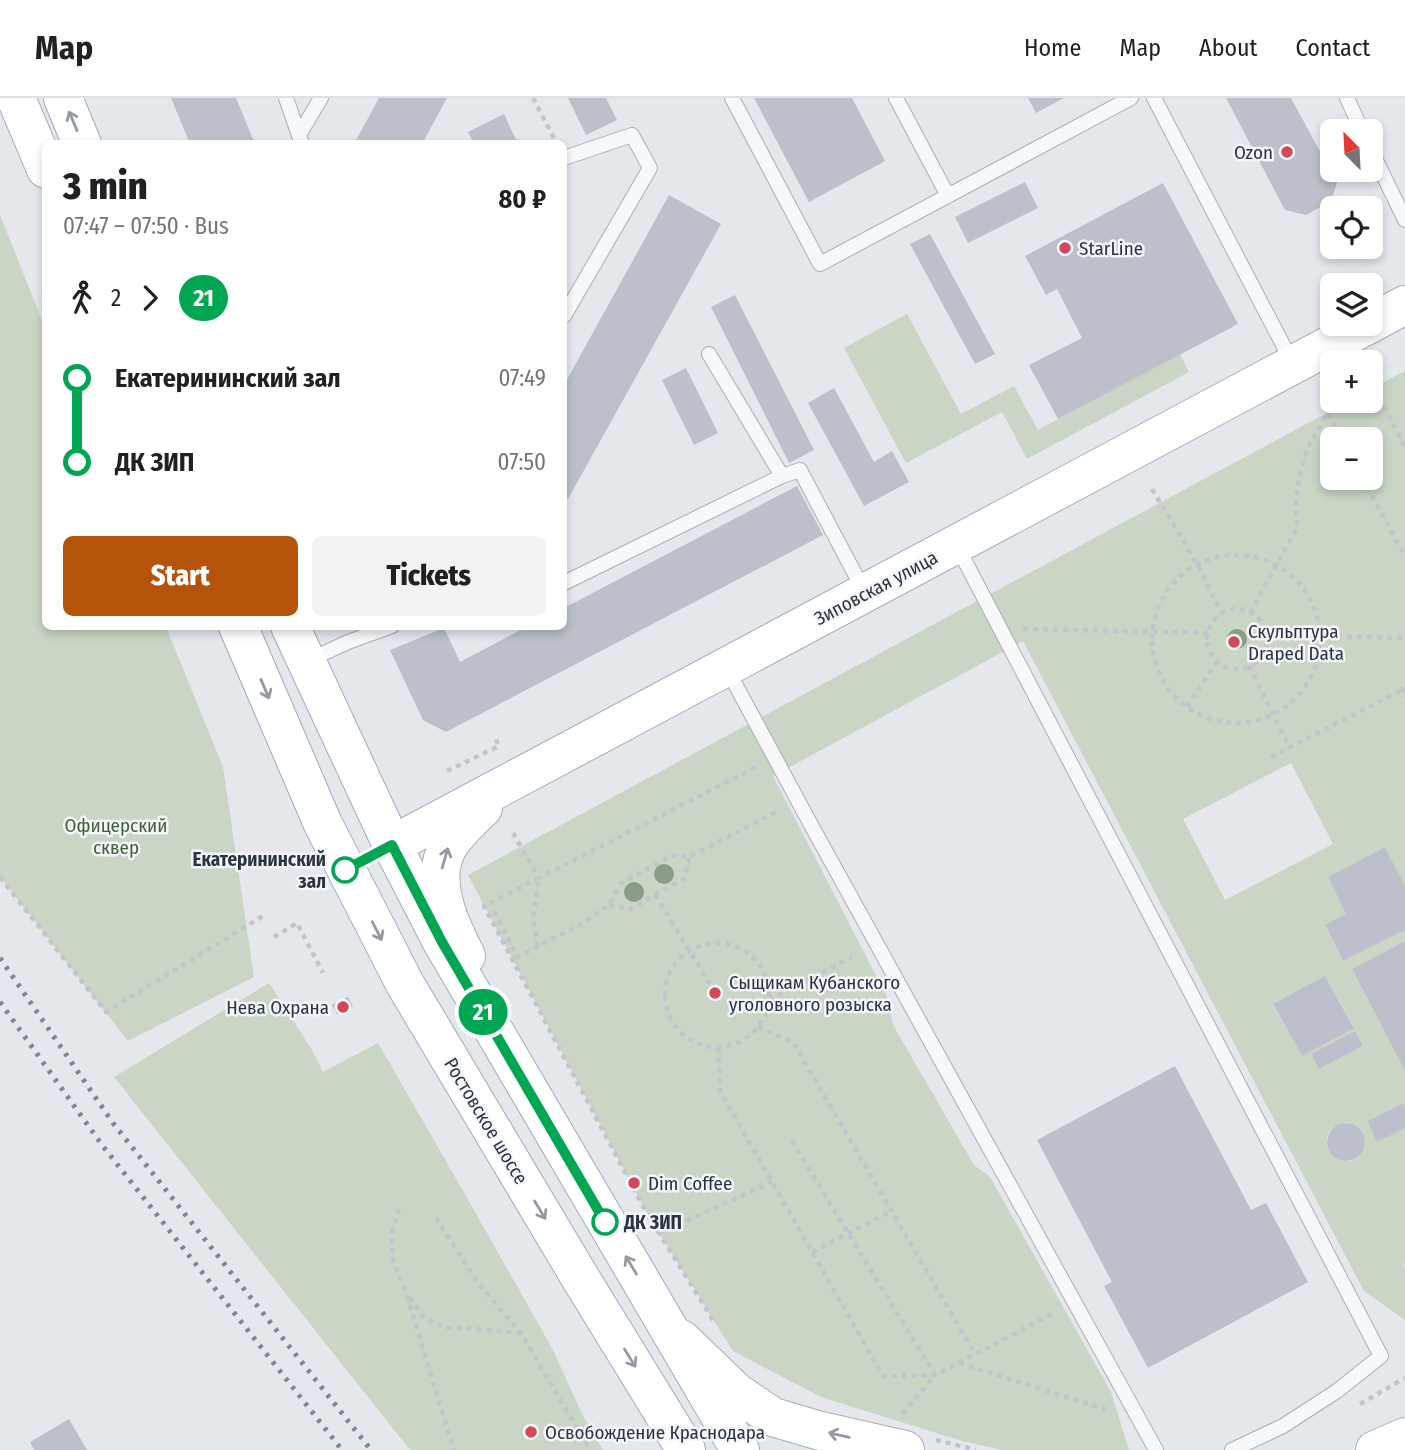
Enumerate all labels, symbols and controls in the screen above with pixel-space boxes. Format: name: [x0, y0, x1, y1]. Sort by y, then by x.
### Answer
text: Map: [35, 28, 93, 68]
text: Home: [1024, 34, 1081, 62]
text: Map: [1119, 34, 1161, 62]
text: About: [1199, 34, 1257, 62]
text: Contact: [1295, 34, 1370, 62]
one-way arrow: [65, 110, 78, 132]
north arrow: [1320, 119, 1382, 182]
map controls: [1320, 119, 1383, 490]
place label: Ozon: [1234, 141, 1273, 164]
marker: Ozon: [1279, 144, 1295, 160]
text: 3 min: [63, 163, 147, 209]
text: 80 ₽: [499, 184, 546, 215]
button: locate: [1320, 196, 1383, 259]
text: 07:47 – 07:50 · Bus: [63, 212, 229, 240]
place label: StarLine: [1079, 237, 1143, 260]
marker: StarLine: [1057, 240, 1073, 256]
button: layers: [1320, 273, 1383, 336]
icon: walk: [63, 279, 101, 317]
icon: forward: [131, 279, 169, 317]
text: 2: [111, 284, 121, 312]
text: 21: [193, 284, 214, 312]
button: +: [1320, 350, 1383, 413]
text: Екатерининский зал: [115, 363, 341, 394]
text: 07:49: [498, 364, 546, 392]
button: −: [1320, 427, 1383, 490]
text: ДК ЗИП: [115, 447, 194, 478]
text: 07:50: [498, 448, 546, 476]
button: Start: [63, 536, 298, 616]
button: Tickets: [312, 536, 546, 616]
street label: Зиповская улица: [810, 546, 942, 630]
place label: Скульптура Draped Data: [1248, 620, 1344, 665]
marker: Скульптура Draped Data: [1226, 634, 1242, 650]
one-way arrow: [259, 678, 272, 700]
park label: Офицерский сквер: [65, 814, 167, 859]
one-way arrow: [439, 847, 452, 869]
place label: Екатерининский зал: [193, 848, 326, 893]
marker: Екатерининский зал: [332, 857, 358, 883]
one-way arrow: [370, 920, 384, 940]
place label: Сыщикам Кубанского уголовного розыска: [729, 971, 900, 1016]
marker: Сыщикам Кубанского уголовного розыска: [707, 985, 723, 1001]
line badge: 21: [452, 989, 514, 1035]
place label: Нева Охрана: [226, 996, 329, 1019]
text: 21: [473, 998, 493, 1026]
marker: Нева Охрана: [335, 999, 351, 1015]
street label: Ростовское шоссе: [439, 1054, 533, 1188]
place label: Dim Coffee: [648, 1172, 732, 1195]
marker: Dim Coffee: [626, 1175, 642, 1191]
one-way arrow: [533, 1200, 547, 1220]
marker: ДК ЗИП: [592, 1209, 618, 1235]
place label: ДК ЗИП: [623, 1211, 682, 1234]
one-way arrow: [624, 1256, 638, 1276]
one-way arrow: [623, 1348, 637, 1368]
place label: Освобождение Краснодара: [545, 1421, 765, 1444]
marker: Освобождение Краснодара: [523, 1424, 539, 1440]
one-way arrow: [828, 1427, 851, 1441]

